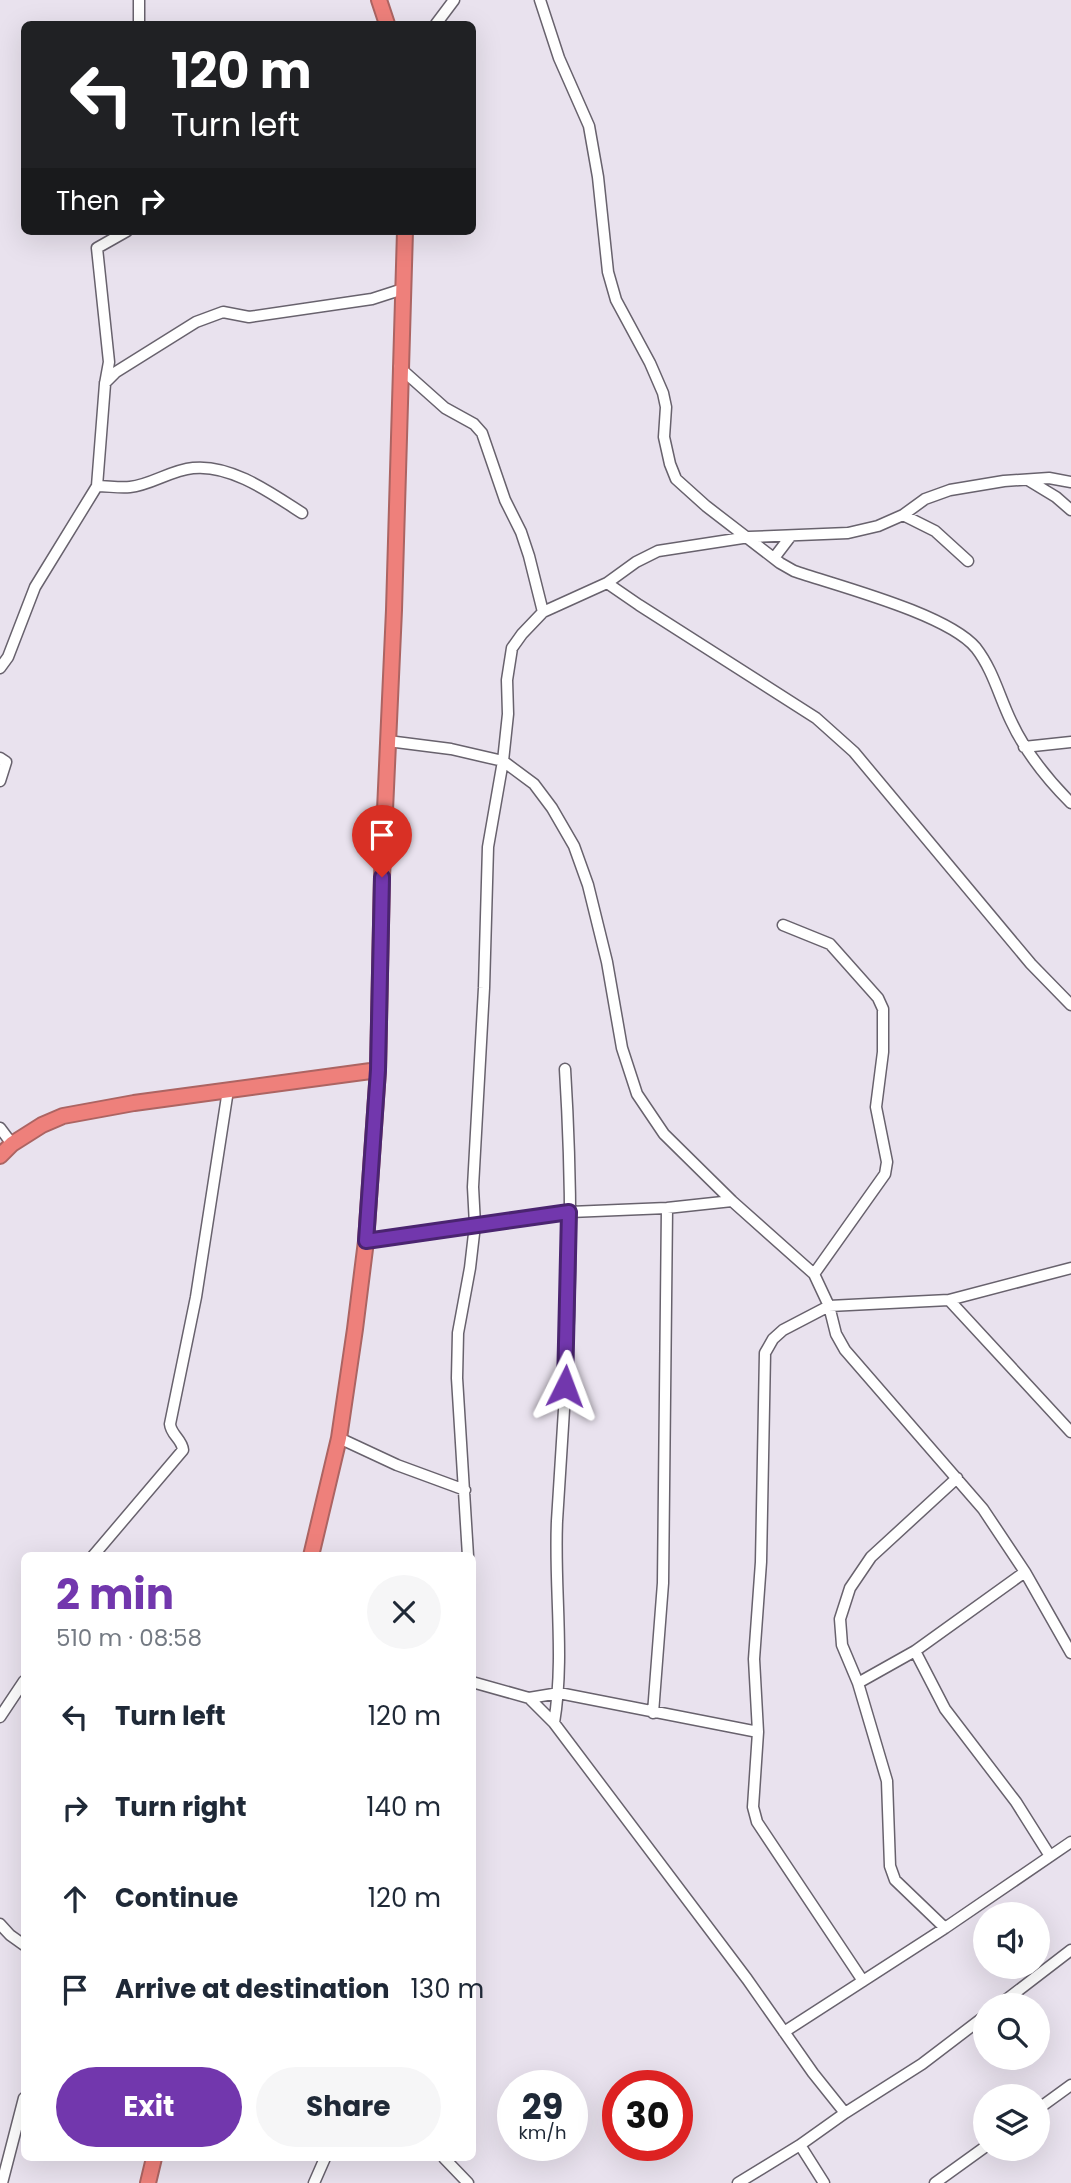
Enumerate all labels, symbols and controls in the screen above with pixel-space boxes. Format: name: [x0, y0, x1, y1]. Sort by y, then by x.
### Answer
text: 120 m: [171, 37, 312, 105]
icon: left: [56, 49, 147, 140]
text: Turn left: [171, 102, 300, 147]
icon: right: [133, 182, 171, 220]
text: Then: [56, 183, 119, 219]
pin: [352, 805, 412, 877]
icon: arrive: [363, 816, 401, 854]
position arrow: [528, 1349, 602, 1423]
text: 2 min: [56, 1565, 174, 1624]
button: close: [367, 1575, 441, 1649]
text: 510 m · 08:58: [56, 1622, 202, 1654]
icon: left: [56, 1698, 94, 1736]
text: Turn left: [115, 1698, 226, 1734]
text: 120 m: [368, 1698, 441, 1734]
icon: right: [56, 1789, 94, 1827]
text: Turn right: [115, 1789, 247, 1825]
text: 140 m: [366, 1789, 441, 1825]
icon: ahead: [56, 1880, 94, 1918]
text: Continue: [115, 1880, 238, 1916]
text: 120 m: [368, 1880, 441, 1916]
map controls: [973, 1902, 1050, 2161]
button: sound: [973, 1902, 1050, 1979]
icon: arrive: [56, 1971, 94, 2009]
text: Arrive at destination: [115, 1971, 390, 2007]
text: 130 m: [411, 1971, 484, 2007]
button: search: [973, 1993, 1050, 2070]
button: Exit: [56, 2067, 242, 2147]
button: Share: [256, 2067, 441, 2147]
speed limit sign: 30: [602, 2070, 693, 2161]
text: 29: [522, 2082, 563, 2131]
button: layers: [973, 2084, 1050, 2161]
text: km/h: [519, 2120, 566, 2145]

